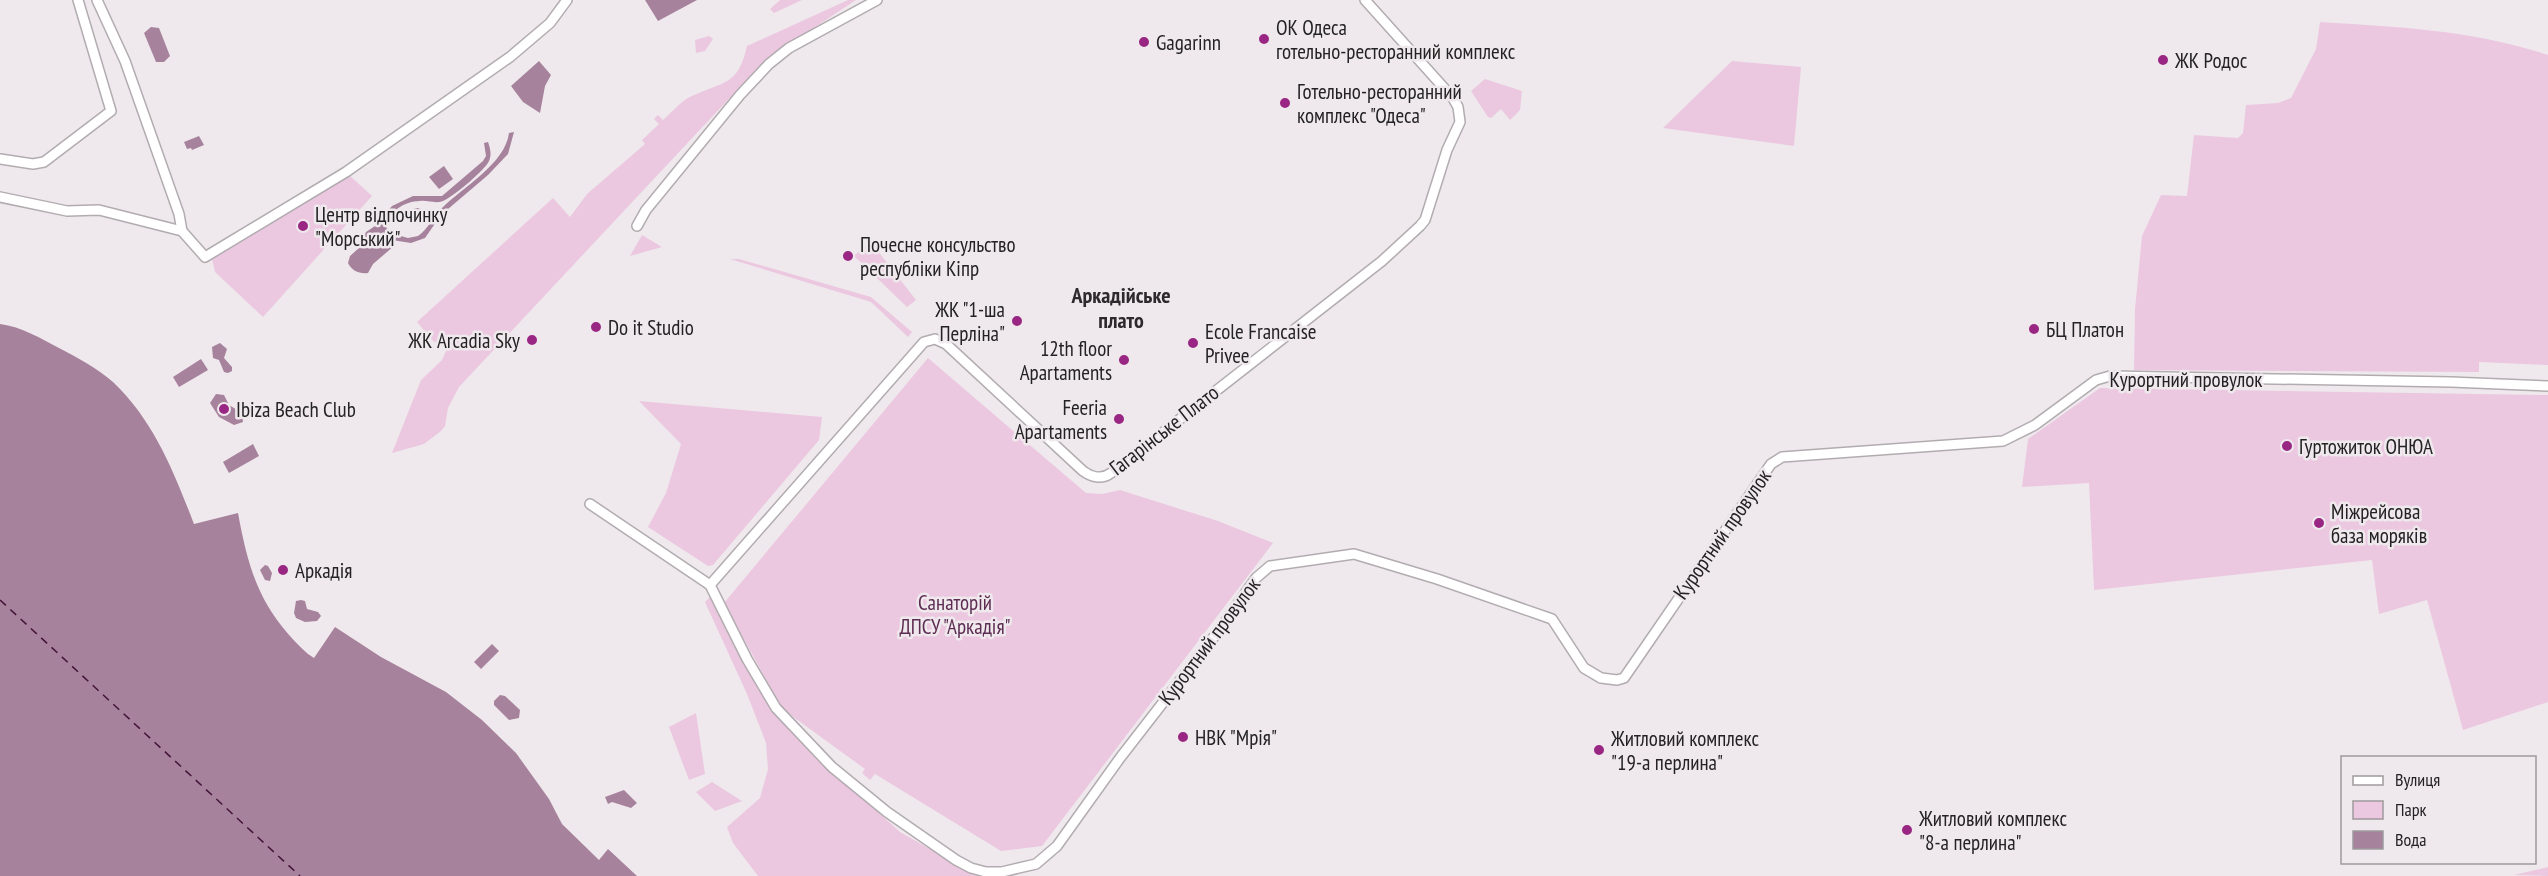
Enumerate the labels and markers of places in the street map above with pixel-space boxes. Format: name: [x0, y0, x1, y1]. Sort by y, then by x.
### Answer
place label: ОК Одеса готельно-ресторанний комплекс: [1276, 14, 1516, 65]
place label: Gagarinn: [1156, 29, 1221, 56]
marker: ОК Одеса готельно-ресторанний комплекс: [1257, 32, 1271, 46]
marker: Gagarinn: [1137, 35, 1151, 49]
place label: ЖК Родос: [2174, 47, 2248, 74]
marker: ЖК Родос: [2156, 53, 2170, 67]
place label: Готельно-ресторанний комплекс "Одеса": [1297, 78, 1462, 129]
marker: Готельно-ресторанний комплекс "Одеса": [1278, 96, 1292, 110]
place label: Центр відпочинку "Морський": [315, 201, 447, 252]
marker: Центр відпочинку "Морський": [296, 219, 310, 233]
place label: Почесне консульство республіки Кіпр: [860, 231, 1015, 282]
marker: Почесне консульство республіки Кіпр: [841, 249, 855, 263]
place label: ЖК "1-ша Перліна": [934, 296, 1005, 347]
place label: Do it Studio: [608, 314, 694, 341]
marker: ЖК "1-ша Перліна": [1010, 314, 1024, 328]
place label: БЦ Платон: [2046, 316, 2124, 343]
place label: Ecole Francaise Privee: [1205, 318, 1316, 369]
marker: Do it Studio: [589, 320, 603, 334]
marker: БЦ Платон: [2027, 322, 2041, 336]
place label: ЖК Arcadia Sky: [407, 327, 520, 354]
marker: ЖК Arcadia Sky: [525, 333, 539, 347]
place label: 12th floor Apartaments: [1020, 335, 1112, 386]
marker: Ecole Francaise Privee: [1186, 336, 1200, 350]
marker: 12th floor Apartaments: [1117, 353, 1131, 367]
place label: Feeria Apartaments: [1015, 394, 1107, 445]
place label: Ibiza Beach Club: [236, 396, 356, 423]
marker: Ibiza Beach Club: [217, 402, 231, 416]
marker: Feeria Apartaments: [1112, 412, 1126, 426]
place label: Гуртожиток ОНЮА: [2299, 433, 2433, 460]
marker: Гуртожиток ОНЮА: [2280, 439, 2294, 453]
place label: Міжрейсова база моряків: [2331, 498, 2427, 549]
marker: Міжрейсова база моряків: [2312, 516, 2326, 530]
place label: Аркадія: [295, 557, 353, 584]
marker: Аркадія: [276, 563, 290, 577]
place label: НВК "Мрія": [1195, 724, 1277, 751]
place label: Житловий комплекс "19-а перлина": [1610, 725, 1759, 776]
marker: НВК "Мрія": [1176, 730, 1190, 744]
marker: Житловий комплекс "19-а перлина": [1592, 743, 1606, 757]
place label: Житловий комплекс "8-а перлина": [1918, 805, 2067, 856]
marker: Житловий комплекс "8-а перлина": [1900, 823, 1914, 837]

